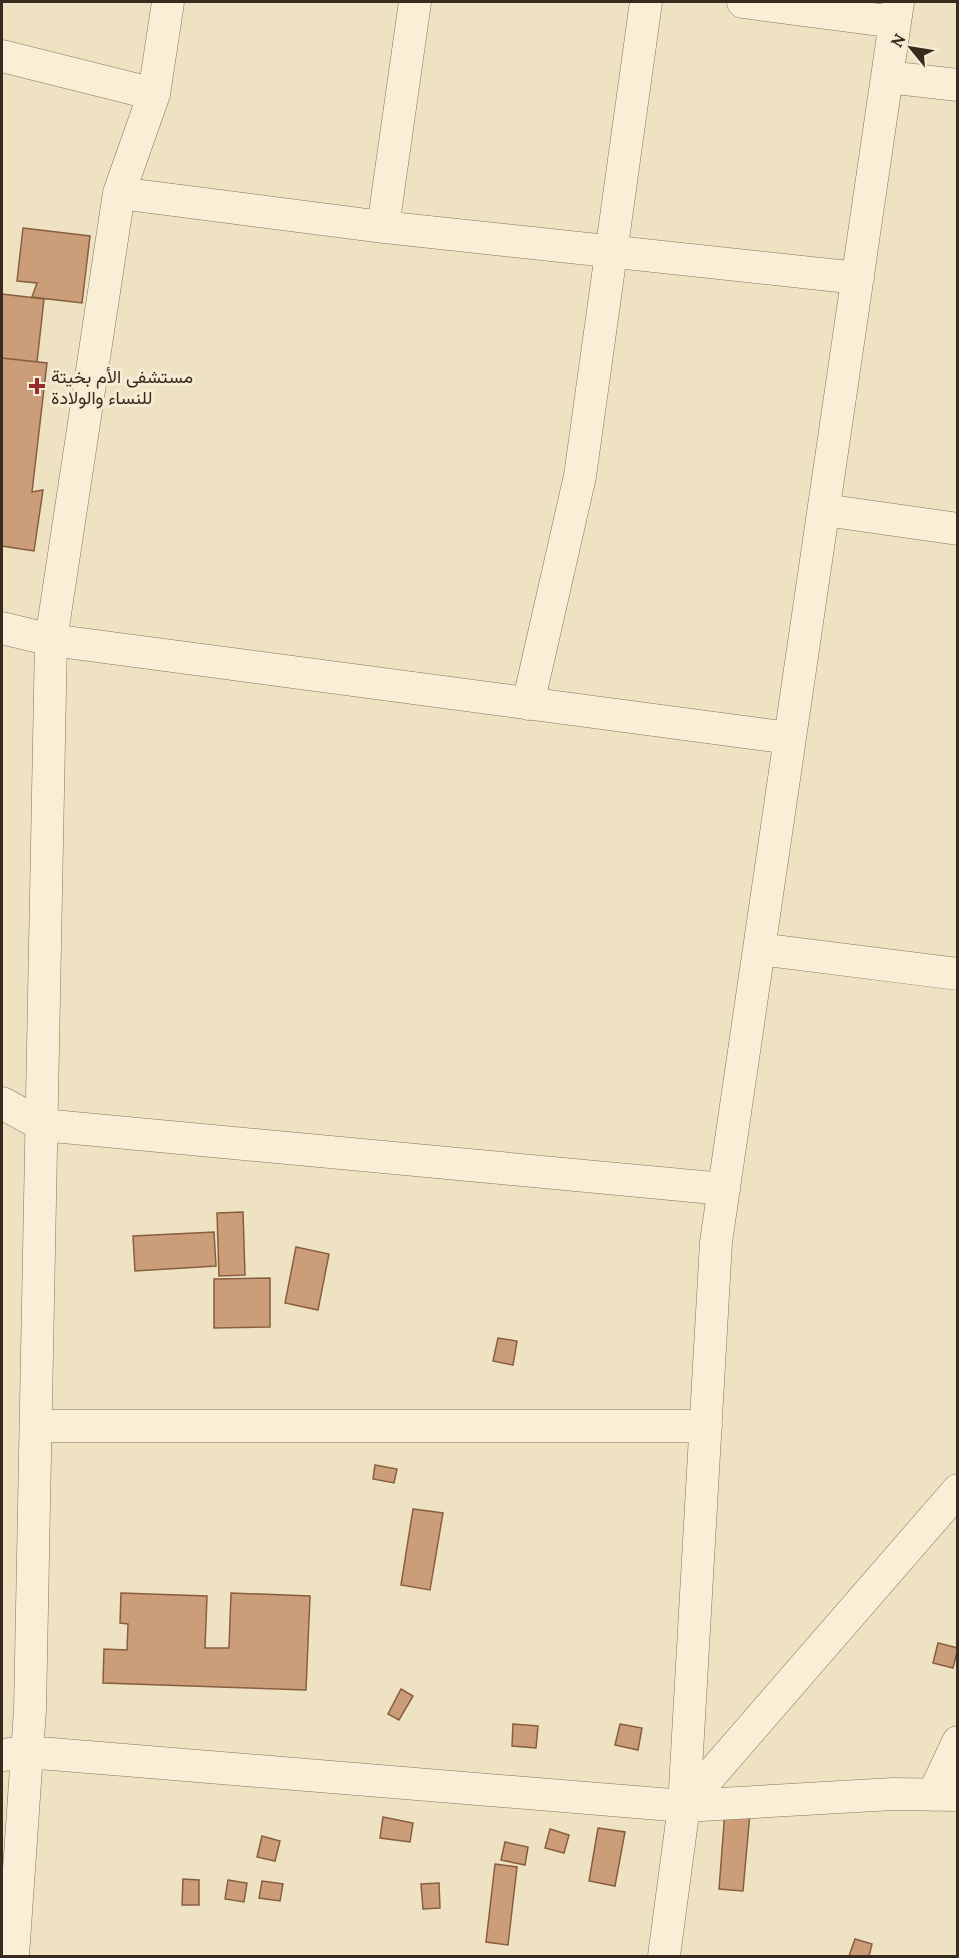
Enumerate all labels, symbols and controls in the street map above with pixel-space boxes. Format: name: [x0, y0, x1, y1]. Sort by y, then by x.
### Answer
north arrow: [881, 18, 941, 78]
text: N: [886, 30, 910, 51]
place label: مستشفى الأم بخيتة للنساء والولادة: [51, 365, 193, 409]
marker: مستشفى الأم بخيتة للنساء والولادة: [28, 377, 46, 395]

